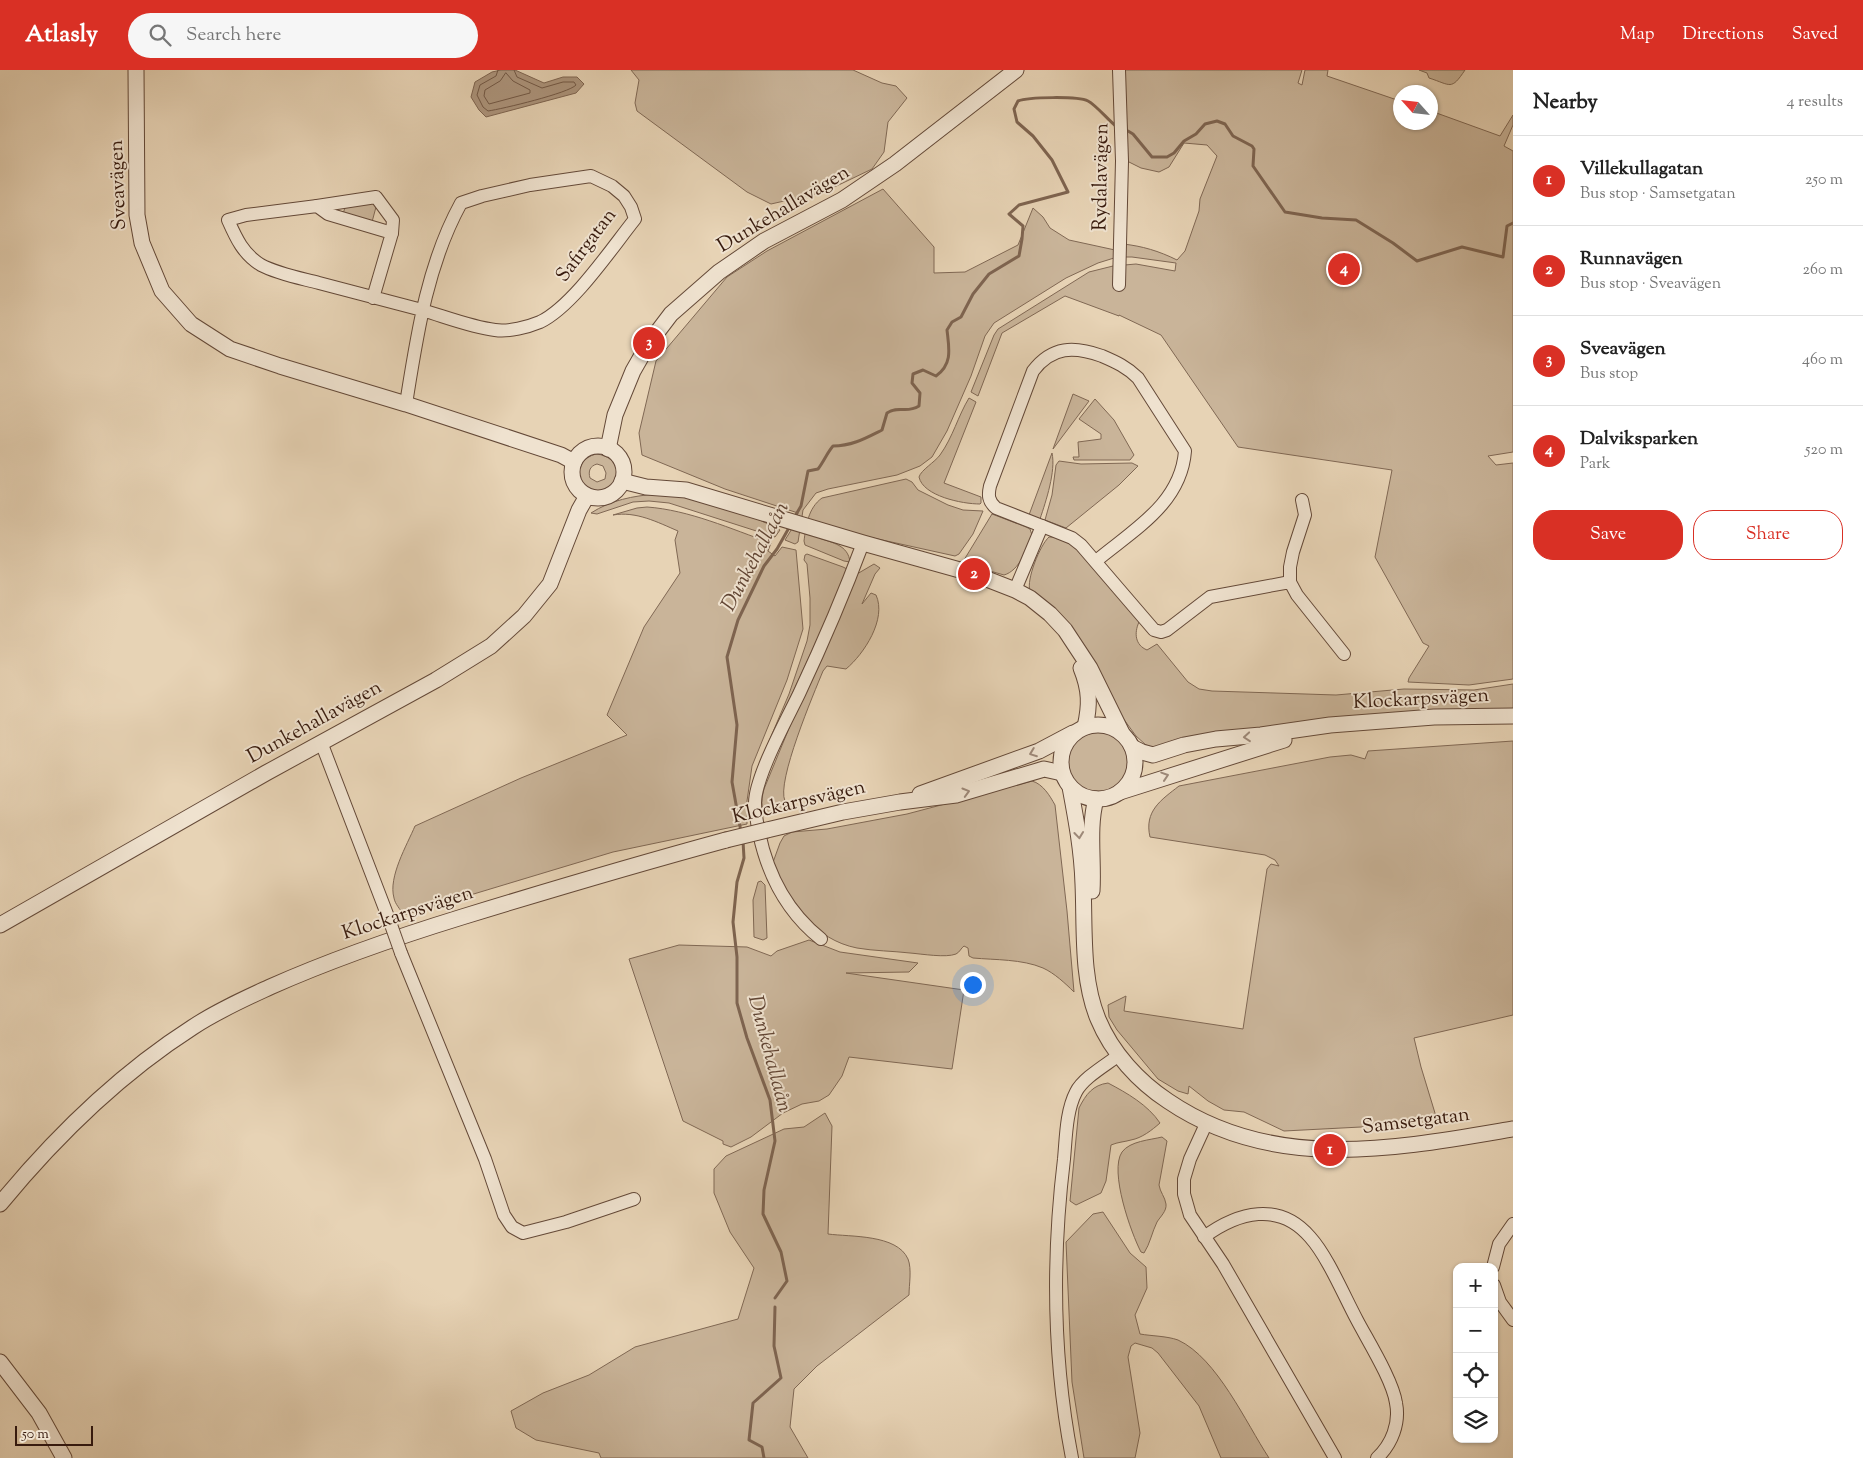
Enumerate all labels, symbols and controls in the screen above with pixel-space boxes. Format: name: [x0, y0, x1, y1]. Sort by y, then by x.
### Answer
search box: [128, 13, 478, 58]
text: Atlasly: [25, 18, 98, 52]
icon: search: [146, 21, 174, 49]
text: Search here: [186, 22, 281, 49]
text: Map: [1620, 22, 1655, 48]
text: Directions: [1683, 22, 1764, 48]
text: Saved: [1792, 22, 1838, 48]
north arrow: [1393, 85, 1438, 130]
text: Nearby: [1533, 88, 1598, 118]
text: 4 results: [1787, 91, 1843, 114]
street label: Rydalavägen: [1087, 123, 1117, 231]
street label: Sveavägen: [103, 139, 135, 231]
text: Villekullagatan: [1580, 156, 1703, 183]
street label: Dunkehallavägen: [712, 159, 856, 261]
text: 1: [1546, 169, 1552, 192]
text: 250 m: [1805, 169, 1843, 192]
text: Bus stop · Samsetgatan: [1580, 183, 1736, 206]
street label: Safirgatan: [549, 203, 625, 289]
text: Runnavägen: [1580, 246, 1683, 273]
pin: 4: [1328, 250, 1360, 288]
text: 2: [1545, 259, 1553, 282]
text: 260 m: [1802, 259, 1843, 282]
text: Bus stop · Sveavägen: [1580, 273, 1721, 296]
pin: 3: [633, 324, 665, 362]
text: Sveavägen: [1580, 336, 1666, 363]
text: 3: [1546, 349, 1552, 372]
text: 460 m: [1802, 349, 1843, 372]
text: Bus stop: [1580, 363, 1638, 386]
text: Dalviksparken: [1580, 426, 1698, 453]
text: 4: [1545, 439, 1553, 462]
text: 520 m: [1805, 439, 1843, 462]
text: Park: [1580, 453, 1611, 476]
water label: Dunkehallaån: [715, 497, 797, 617]
button: Save: [1533, 510, 1683, 560]
button: Share: [1693, 510, 1843, 560]
pin: 2: [958, 555, 990, 593]
street label: Dunkehallavägen: [242, 674, 388, 772]
street label: Klockarpsvägen: [1352, 682, 1490, 718]
one-way arrow: [1243, 731, 1251, 742]
one-way arrow: [1029, 747, 1038, 757]
one-way arrow: [1161, 772, 1169, 782]
street label: Klockarpsvägen: [729, 774, 869, 832]
one-way arrow: [961, 788, 969, 798]
one-way arrow: [1073, 831, 1084, 839]
street label: Klockarpsvägen: [339, 879, 477, 949]
your location: [960, 972, 986, 998]
water label: Dunkehallaån: [739, 992, 799, 1116]
street label: Samsetgatan: [1361, 1101, 1472, 1143]
pin: 1: [1314, 1131, 1346, 1169]
map controls: [1453, 1263, 1498, 1443]
button: +: [1453, 1263, 1498, 1308]
button: −: [1453, 1308, 1498, 1353]
button: locate: [1453, 1353, 1498, 1398]
button: layers: [1453, 1398, 1498, 1443]
scale bar: [15, 1423, 92, 1446]
text: 50 m: [22, 1425, 49, 1445]

